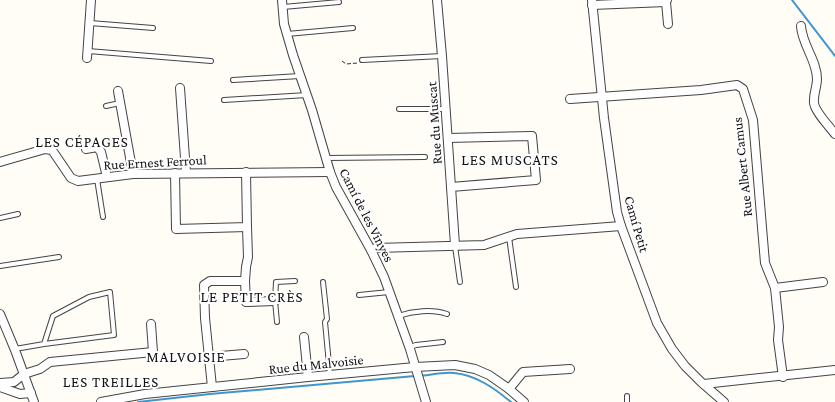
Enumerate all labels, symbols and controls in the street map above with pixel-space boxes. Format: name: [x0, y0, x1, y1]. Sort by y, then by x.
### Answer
street label: Rue du Muscat: [423, 81, 445, 165]
street label: Rue Albert Camus: [729, 117, 755, 217]
district label: LES CÉPAGES: [35, 134, 129, 150]
street label: Rue Ernest Ferroul: [103, 151, 207, 173]
district label: LES MUSCATS: [461, 152, 559, 168]
street label: Camí de les Vinyes: [336, 165, 398, 265]
street label: Camí Petit: [621, 194, 653, 254]
district label: LE PETIT CRÈS: [200, 289, 304, 305]
district label: MALVOISIE: [146, 349, 226, 365]
street label: Rue du Malvoisie: [268, 351, 364, 377]
district label: LES TREILLES: [63, 374, 159, 390]

